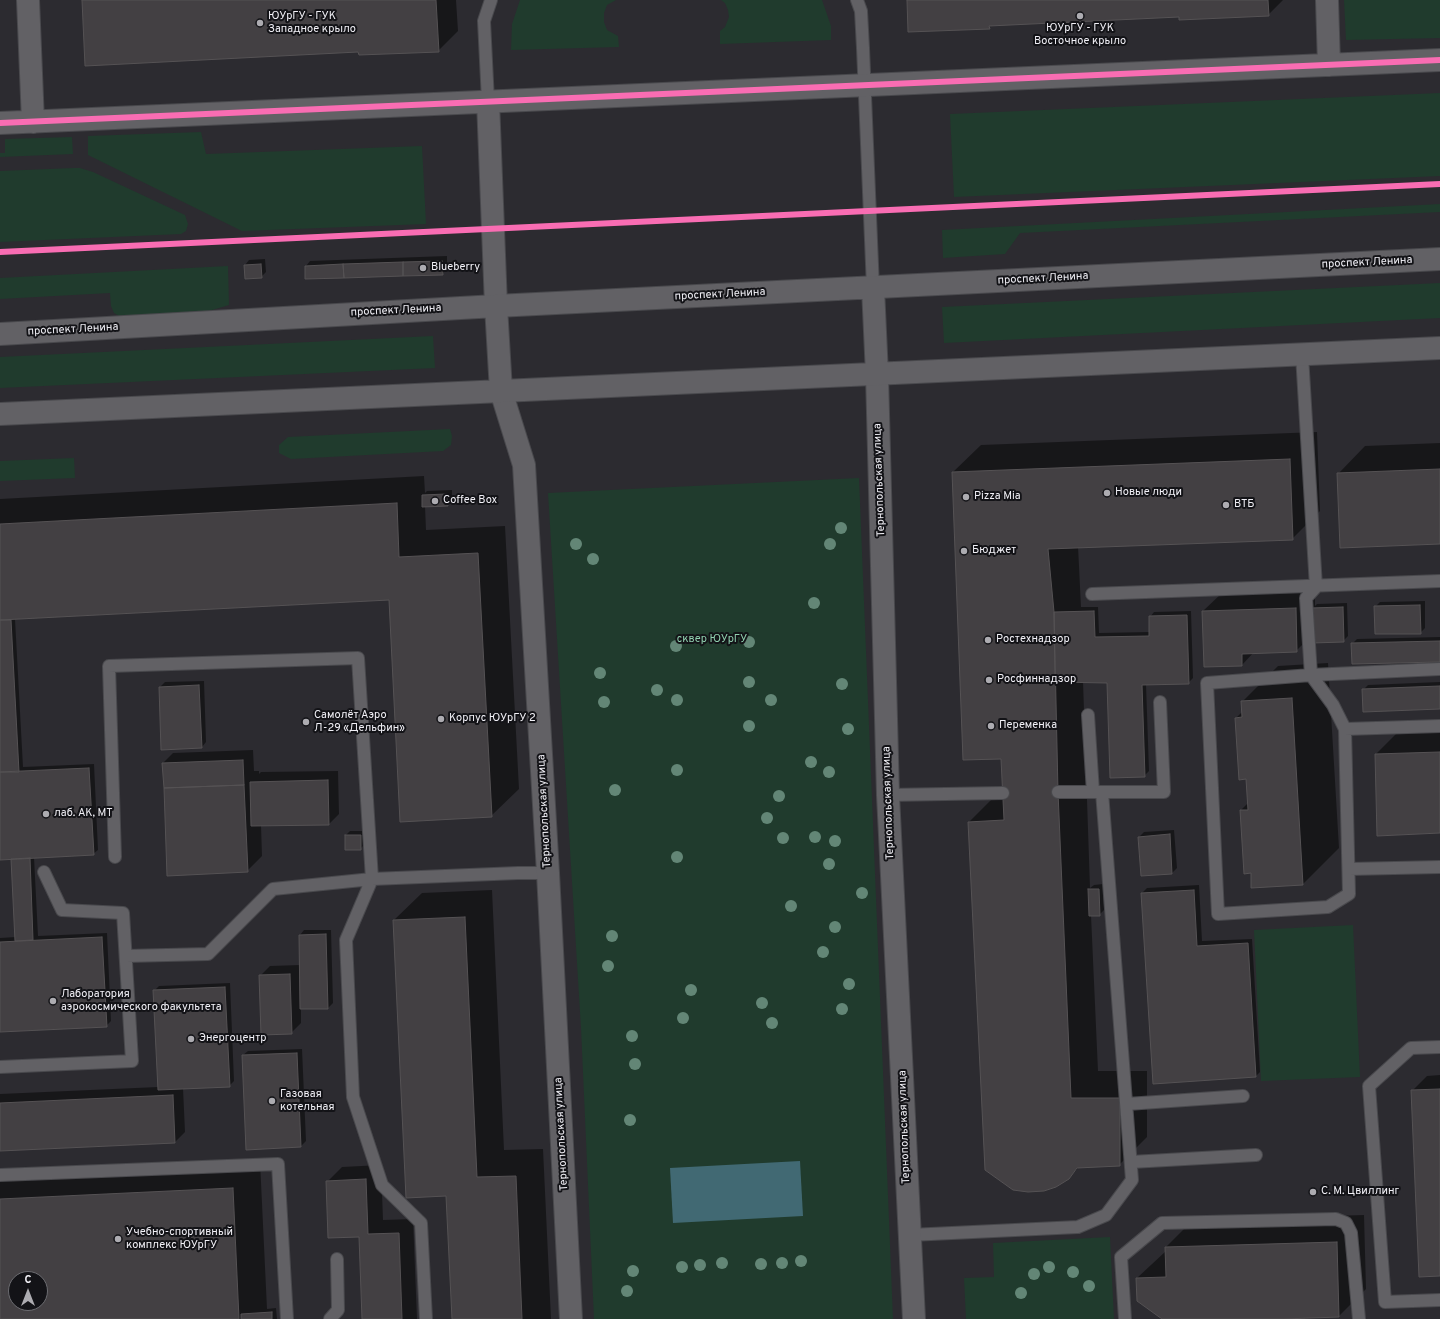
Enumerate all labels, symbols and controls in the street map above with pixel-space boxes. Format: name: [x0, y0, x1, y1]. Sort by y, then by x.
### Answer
place label: ЮУрГУ - ГУК Западное крыло: [268, 10, 356, 36]
marker: ЮУрГУ - ГУК Восточное крыло: [1075, 11, 1085, 21]
marker: ЮУрГУ - ГУК Западное крыло: [255, 18, 265, 28]
place label: ЮУрГУ - ГУК Восточное крыло: [1034, 22, 1126, 48]
street label: проспект Ленина: [1321, 254, 1413, 272]
place label: Blueberry: [431, 261, 480, 275]
marker: Blueberry: [418, 263, 428, 273]
street label: проспект Ленина: [997, 270, 1089, 288]
street label: проспект Ленина: [674, 286, 766, 304]
street label: проспект Ленина: [350, 302, 442, 320]
street label: проспект Ленина: [27, 321, 119, 339]
street label: Тернопольская улица: [871, 423, 889, 537]
place label: Новые люди: [1115, 486, 1182, 500]
marker: Новые люди: [1102, 488, 1112, 498]
place label: Pizza Mia: [974, 490, 1021, 504]
marker: Pizza Mia: [961, 492, 971, 502]
place label: Coffee Box: [443, 494, 497, 508]
marker: Coffee Box: [430, 496, 440, 506]
place label: ВТБ: [1234, 498, 1255, 512]
marker: ВТБ: [1221, 500, 1231, 510]
place label: Бюджет: [972, 544, 1016, 558]
marker: Бюджет: [959, 546, 969, 556]
park label: сквер ЮУрГУ: [677, 633, 747, 647]
place label: Ростехнадзор: [996, 633, 1070, 647]
marker: Ростехнадзор: [983, 635, 993, 645]
place label: Росфиннадзор: [997, 673, 1076, 687]
marker: Росфиннадзор: [984, 675, 994, 685]
place label: Самолёт Аэро Л-29 «Дельфин»: [314, 709, 405, 735]
place label: Корпус ЮУрГУ 2: [449, 712, 536, 726]
marker: Корпус ЮУрГУ 2: [436, 714, 446, 724]
marker: Самолёт Аэро Л-29 «Дельфин»: [301, 717, 311, 727]
place label: Переменка: [999, 719, 1057, 733]
marker: Переменка: [986, 721, 996, 731]
street label: Тернопольская улица: [880, 746, 898, 860]
street label: Тернопольская улица: [535, 754, 555, 868]
place label: лаб. АК, МТ: [54, 807, 113, 821]
marker: лаб. АК, МТ: [41, 809, 51, 819]
place label: Лаборатория аэрокосмического факультета: [61, 988, 222, 1014]
marker: Лаборатория аэрокосмического факультета: [48, 996, 58, 1006]
place label: Энергоцентр: [199, 1032, 266, 1046]
marker: Энергоцентр: [186, 1034, 196, 1044]
street label: Тернопольская улица: [896, 1070, 914, 1184]
street label: Тернопольская улица: [552, 1077, 572, 1191]
place label: Газовая котельная: [280, 1088, 334, 1114]
marker: Газовая котельная: [267, 1096, 277, 1106]
place label: С. М. Цвиллинг: [1321, 1185, 1399, 1199]
marker: С. М. Цвиллинг: [1308, 1187, 1318, 1197]
place label: Учебно-спортивный комплекс ЮУрГУ: [126, 1226, 233, 1252]
marker: Учебно-спортивный комплекс ЮУрГУ: [113, 1234, 123, 1244]
north arrow: [8, 1271, 48, 1311]
text: С: [24, 1273, 32, 1287]

